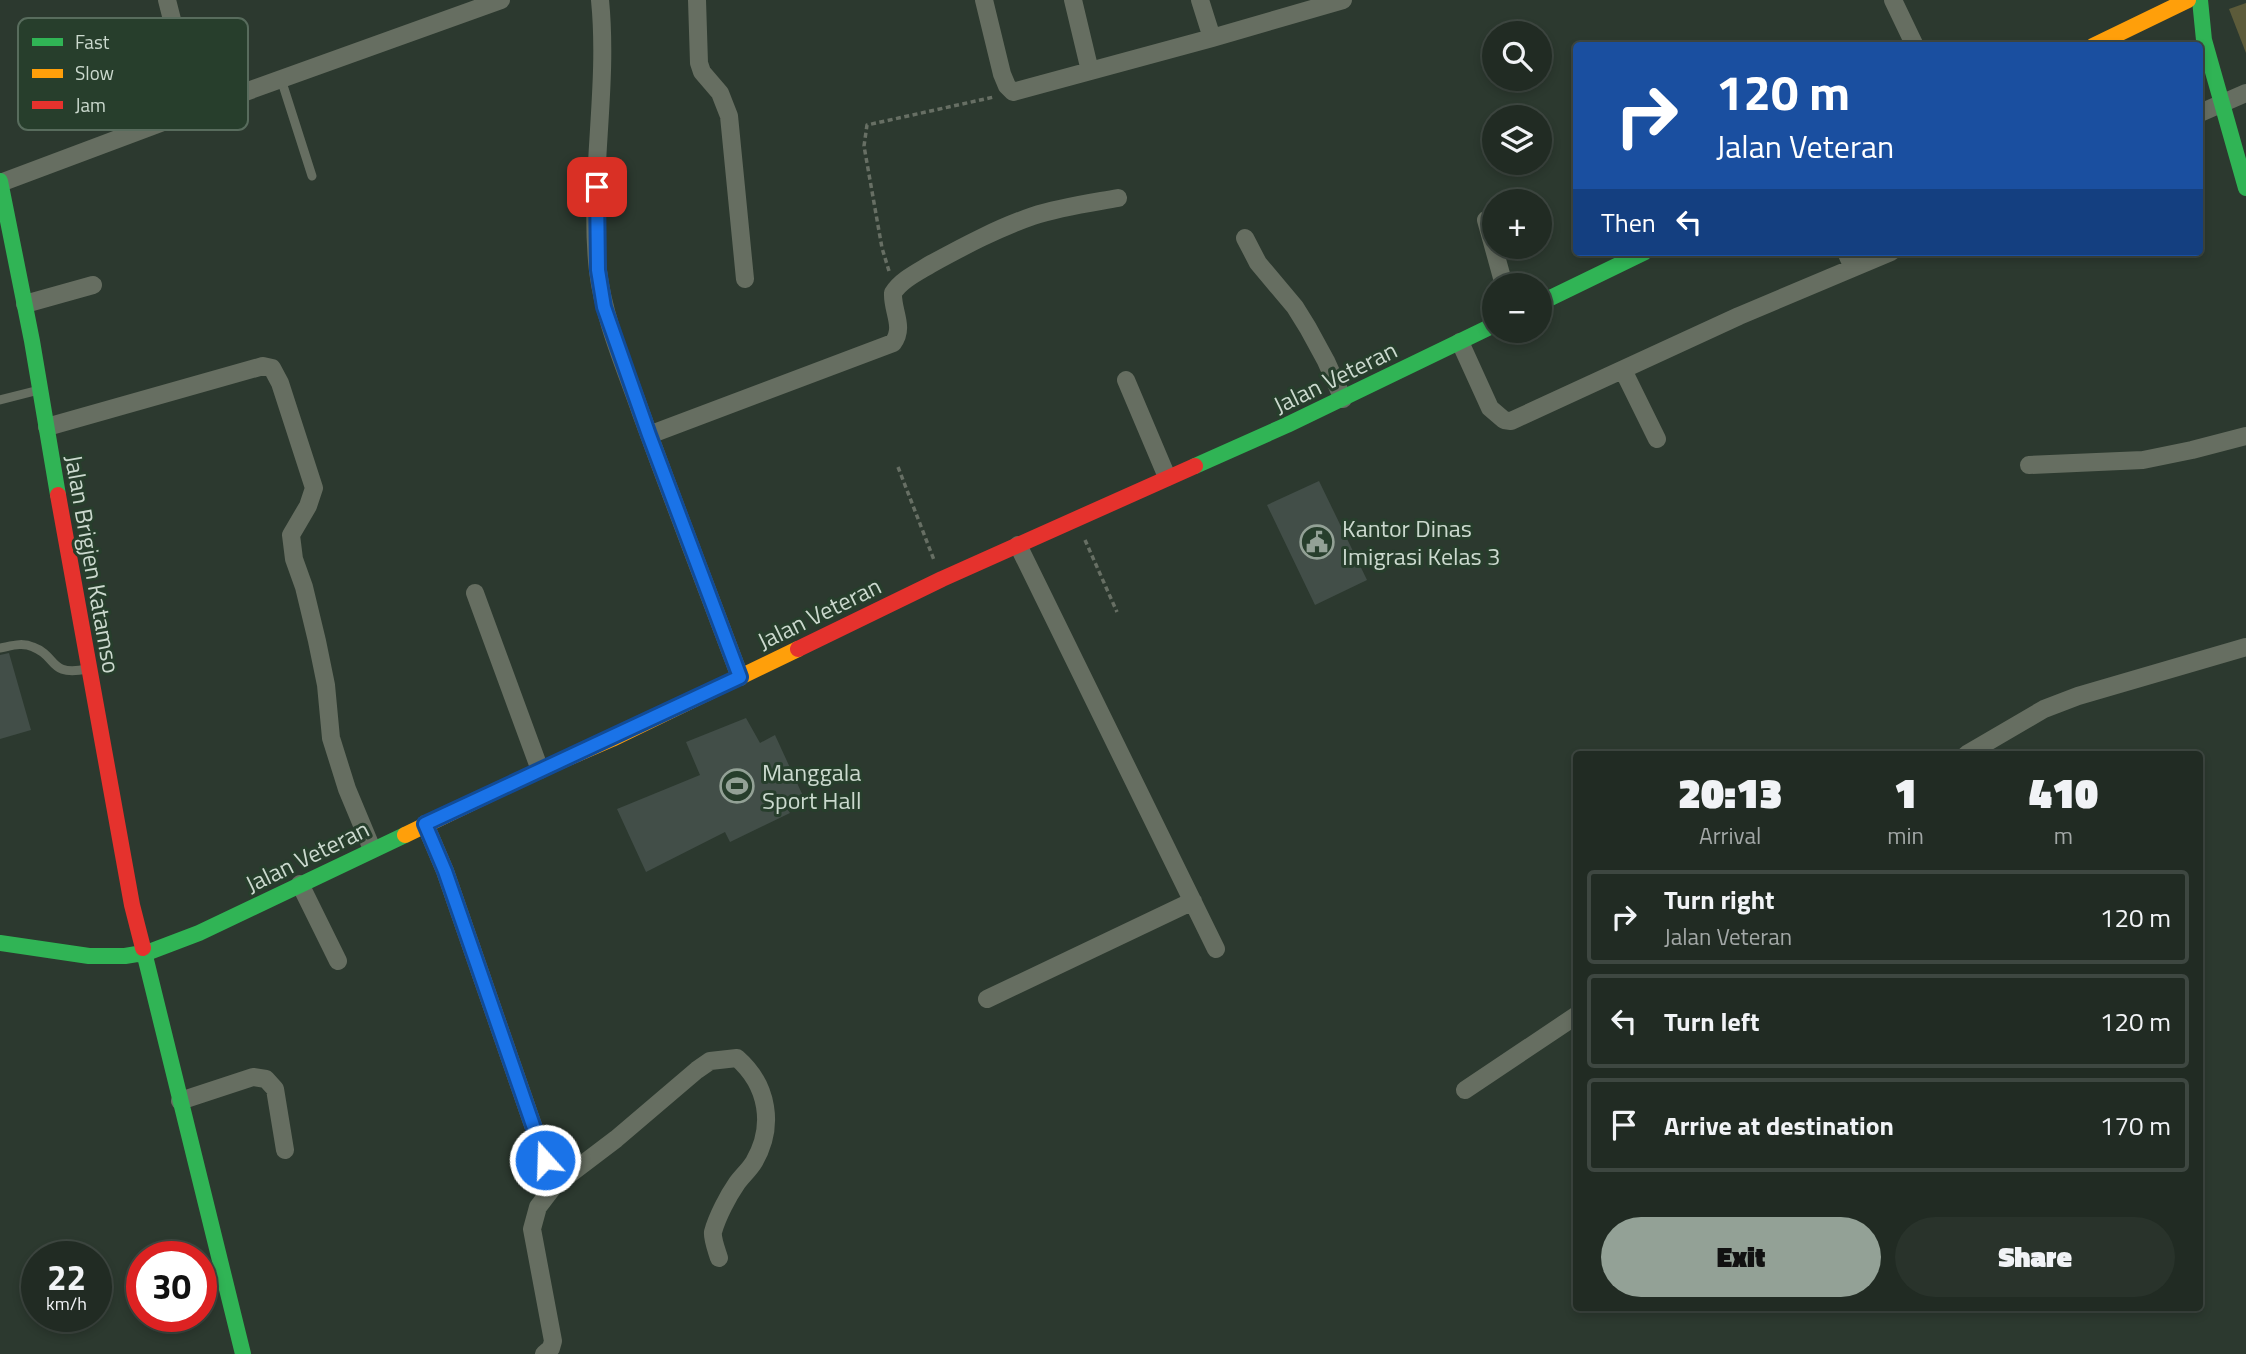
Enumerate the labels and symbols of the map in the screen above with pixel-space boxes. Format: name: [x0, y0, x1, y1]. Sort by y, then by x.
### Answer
legend: [18, 18, 248, 130]
text: Fast: [75, 27, 110, 56]
text: Slow: [75, 58, 114, 87]
text: Jam: [75, 90, 106, 119]
pin: [567, 157, 627, 217]
street label: Jalan Veteran: [1267, 332, 1403, 422]
street label: Jalan Brigjen Katamso: [56, 452, 130, 676]
place label: Kantor Dinas Imigrasi Kelas 3: [1342, 510, 1500, 574]
public building icon: Kantor Dinas Imigrasi Kelas 3: [1298, 523, 1336, 561]
street label: Jalan Veteran: [751, 568, 887, 658]
place label: Manggala Sport Hall: [762, 754, 862, 818]
sports icon: Manggala Sport Hall: [718, 767, 756, 805]
street label: Jalan Veteran: [239, 811, 375, 901]
position arrow: [508, 1123, 582, 1197]
speed limit sign: 30: [126, 1241, 217, 1332]

